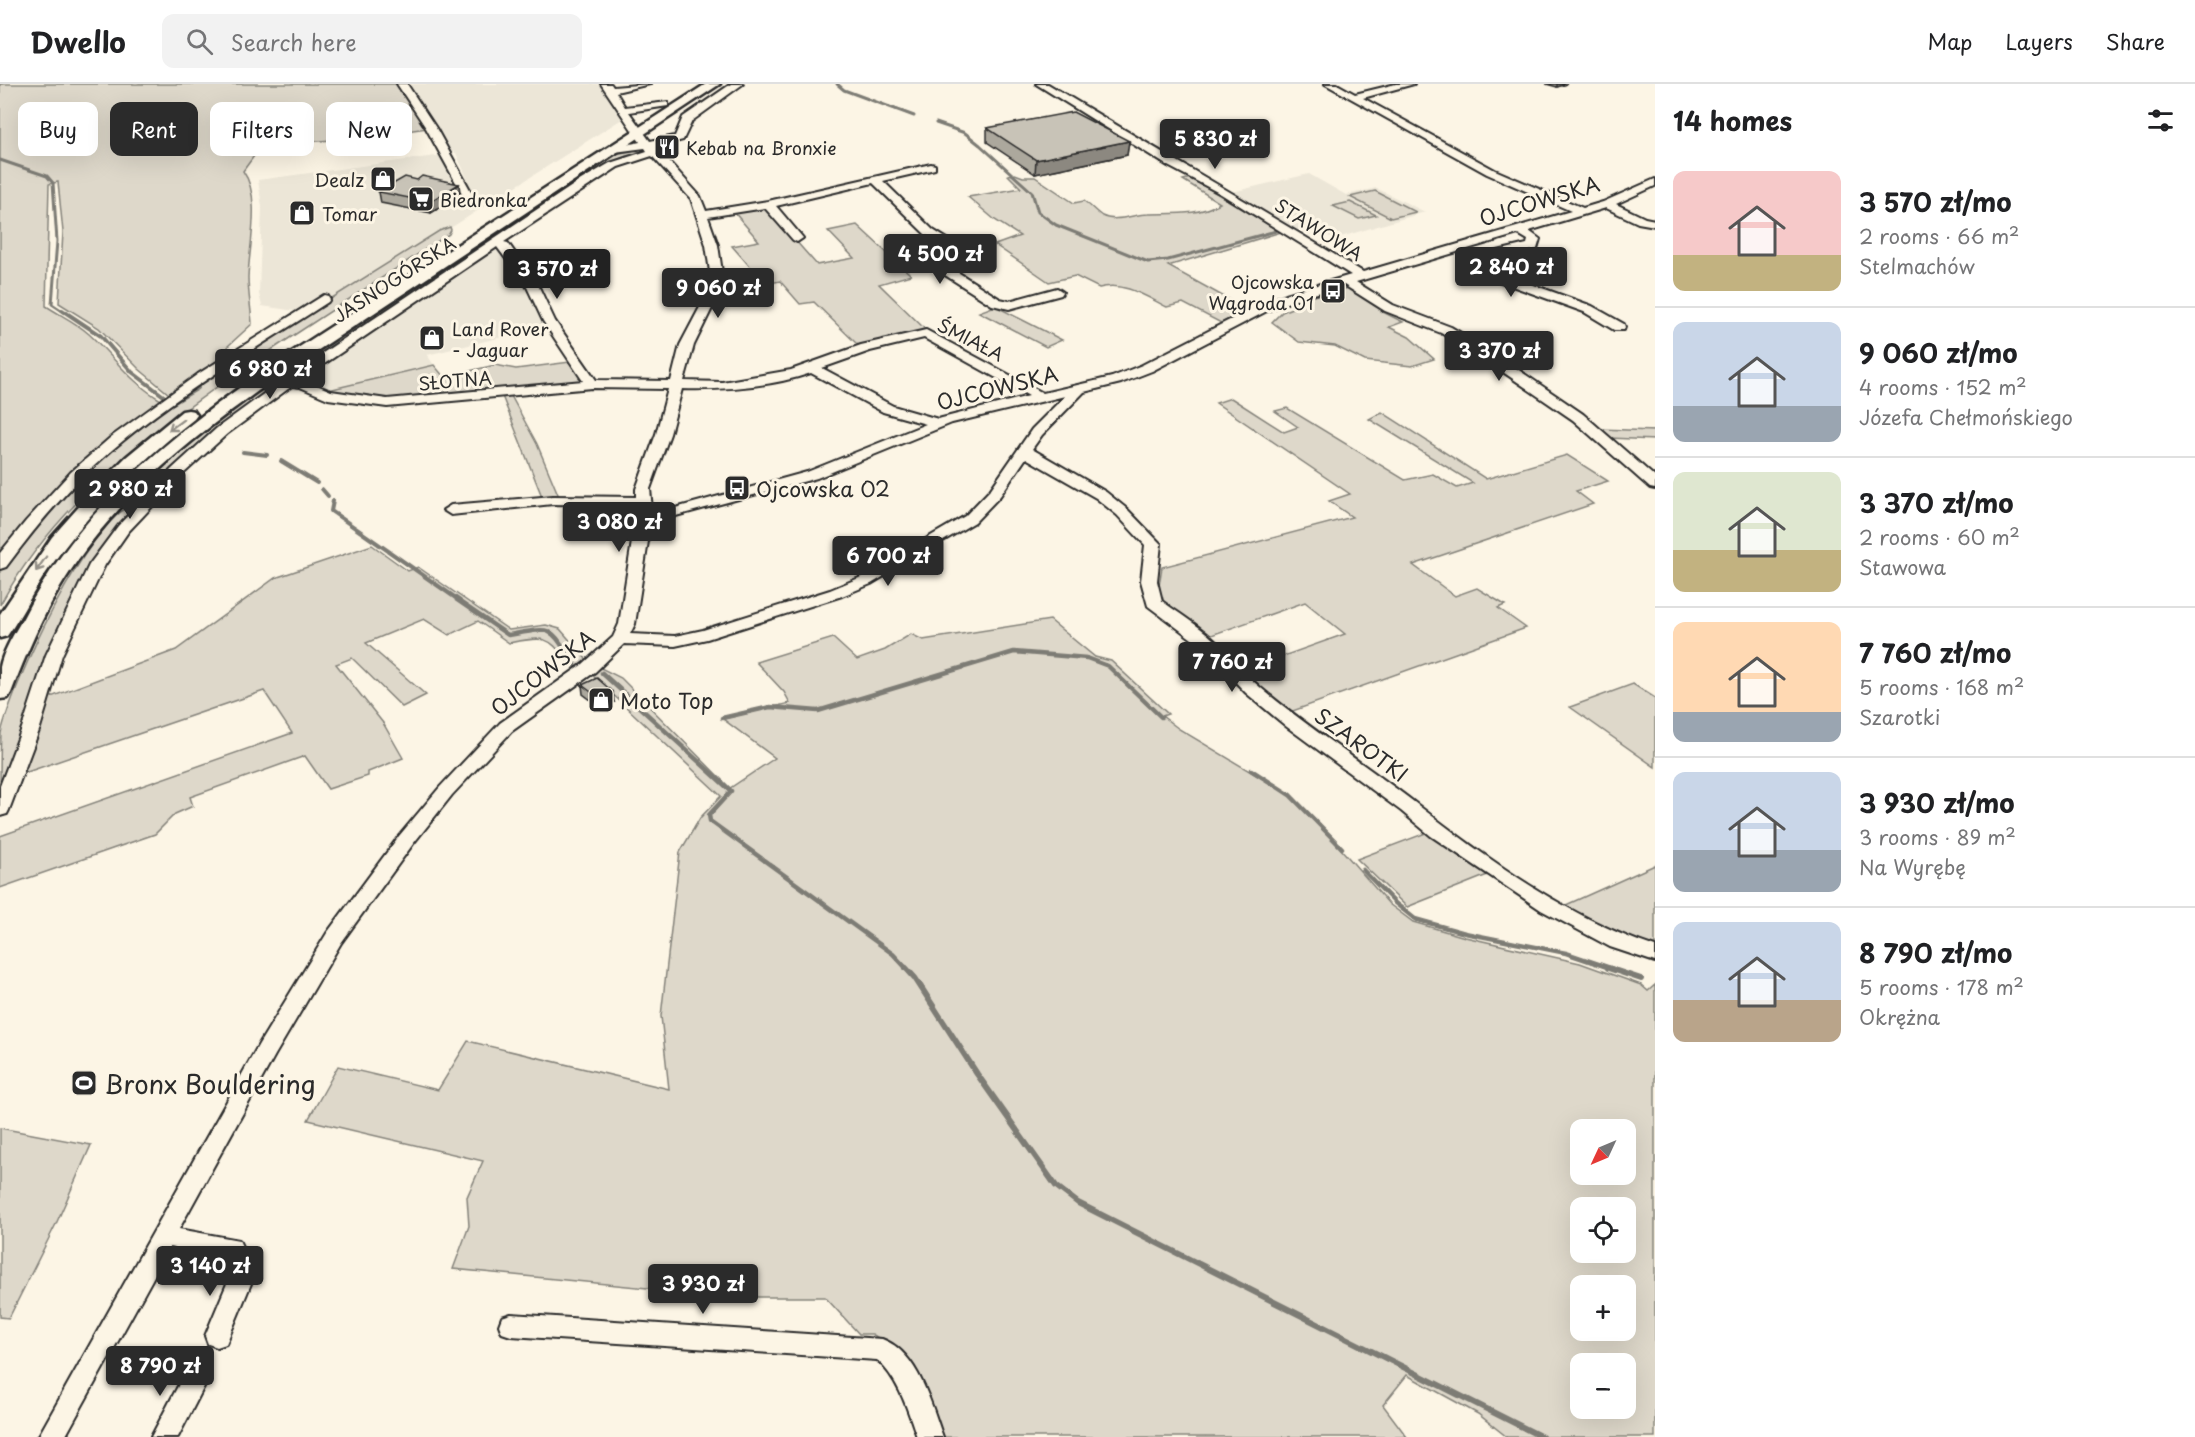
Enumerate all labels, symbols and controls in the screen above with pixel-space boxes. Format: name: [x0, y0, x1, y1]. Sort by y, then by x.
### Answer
search box: [162, 14, 582, 68]
text: Dwello: [30, 20, 126, 63]
icon: search: [183, 25, 216, 58]
text: Search here: [231, 25, 357, 58]
text: Map: [1928, 25, 1972, 57]
text: Layers: [2005, 25, 2073, 57]
text: Share: [2106, 25, 2165, 57]
text: 14 homes: [1673, 101, 1792, 140]
chip: Buy: [18, 102, 98, 156]
chip: Rent: [110, 102, 198, 156]
chip: Filters: [210, 102, 314, 156]
chip: New: [326, 102, 412, 156]
icon: filters: [2144, 104, 2177, 137]
pin: 5 830 zł: [1153, 119, 1277, 170]
text: 5 830 zł: [1174, 123, 1256, 153]
restaurant icon: Kebab na Bronxie: [652, 132, 682, 162]
place label: Kebab na Bronxie: [686, 134, 836, 161]
shop icon: Dealz: [368, 164, 398, 194]
place label: Dealz: [314, 166, 364, 193]
street label: OJCOWSKA: [1475, 166, 1603, 233]
text: 3 570 zł/mo: [1859, 182, 2012, 221]
supermarket icon: Biedronka: [406, 184, 436, 214]
place label: Biedronka: [440, 186, 528, 213]
street label: STAWOWA: [1270, 191, 1368, 267]
icon: home: [1721, 195, 1793, 267]
shop icon: Tomar: [287, 198, 317, 228]
place label: Tomar: [322, 200, 378, 227]
text: 2 rooms · 66 m²: [1859, 221, 2019, 251]
street label: JASNOGÓRSKA: [327, 229, 461, 329]
pin: 4 500 zł: [878, 234, 1002, 285]
text: 4 500 zł: [898, 238, 982, 268]
pin: 2 840 zł: [1449, 247, 1573, 298]
pin: 3 570 zł: [495, 249, 619, 300]
text: 2 840 zł: [1469, 251, 1553, 281]
text: Stelmachów: [1859, 251, 1975, 281]
text: 3 570 zł: [517, 253, 597, 283]
pin: 9 060 zł: [656, 268, 780, 319]
place label: Ojcowska Wągroda 01: [1208, 268, 1315, 316]
text: 9 060 zł: [676, 272, 760, 302]
bus stop icon: Ojcowska Wągroda 01: [1318, 276, 1348, 306]
street label: ŚMIAŁA: [933, 311, 1009, 367]
place label: Land Rover - Jaguar: [452, 315, 549, 363]
shop icon: Land Rover - Jaguar: [417, 323, 447, 353]
pin: 3 370 zł: [1437, 331, 1561, 382]
text: 9 060 zł/mo: [1859, 333, 2018, 372]
text: 3 370 zł: [1458, 335, 1540, 365]
icon: home: [1721, 346, 1793, 418]
pin: 6 980 zł: [208, 349, 332, 400]
text: 6 980 zł: [229, 353, 311, 383]
street label: OJCOWSKA: [933, 356, 1061, 418]
street label: SŁOTNA: [417, 363, 493, 397]
text: 4 rooms · 152 m²: [1859, 372, 2027, 402]
text: Józefa Chełmońskiego: [1859, 402, 2073, 432]
one-way arrow: [168, 418, 184, 431]
pin: 2 980 zł: [68, 469, 192, 520]
place label: Ojcowska 02: [756, 472, 890, 504]
text: 2 980 zł: [89, 473, 171, 503]
bus stop icon: Ojcowska 02: [722, 473, 752, 503]
text: 3 370 zł/mo: [1859, 483, 2014, 522]
icon: home: [1721, 496, 1793, 568]
pin: 3 080 zł: [557, 502, 681, 553]
text: 3 080 zł: [577, 506, 661, 536]
text: 2 rooms · 60 m²: [1859, 522, 2020, 552]
pin: 6 700 zł: [826, 536, 950, 587]
text: 6 700 zł: [846, 540, 930, 570]
text: Stawowa: [1859, 552, 1946, 582]
one-way arrow: [35, 556, 47, 572]
street label: OJCOWSKA: [483, 621, 601, 723]
text: 7 760 zł/mo: [1859, 633, 2011, 672]
pin: 7 760 zł: [1170, 642, 1294, 693]
text: 7 760 zł: [1192, 646, 1272, 676]
icon: home: [1721, 646, 1793, 718]
text: 5 rooms · 168 m²: [1859, 672, 2024, 702]
place label: Moto Top: [620, 684, 713, 716]
shop icon: Moto Top: [586, 685, 616, 715]
street label: SZAROTKI: [1308, 699, 1416, 789]
text: Szarotki: [1859, 702, 1940, 732]
text: 3 930 zł/mo: [1859, 783, 2015, 822]
icon: home: [1721, 796, 1793, 868]
text: 3 rooms · 89 m²: [1859, 822, 2016, 852]
text: Na Wyrębę: [1859, 852, 1966, 882]
text: 8 790 zł/mo: [1859, 933, 2012, 972]
icon: home: [1721, 946, 1793, 1018]
text: 5 rooms · 178 m²: [1859, 972, 2024, 1002]
text: Okrężna: [1859, 1002, 1940, 1032]
place label: Bronx Bouldering: [104, 1064, 316, 1103]
sports icon: Bronx Bouldering: [69, 1068, 99, 1098]
north arrow: [1570, 1119, 1636, 1185]
map controls: [1570, 1119, 1636, 1419]
button: locate: [1570, 1197, 1636, 1263]
pin: 3 140 zł: [148, 1246, 272, 1297]
text: 3 140 zł: [170, 1250, 250, 1280]
pin: 3 930 zł: [641, 1264, 765, 1315]
text: 3 930 zł: [662, 1268, 744, 1298]
button: +: [1570, 1275, 1636, 1341]
pin: 8 790 zł: [98, 1346, 222, 1397]
text: 8 790 zł: [120, 1350, 200, 1380]
button: −: [1570, 1353, 1636, 1419]

